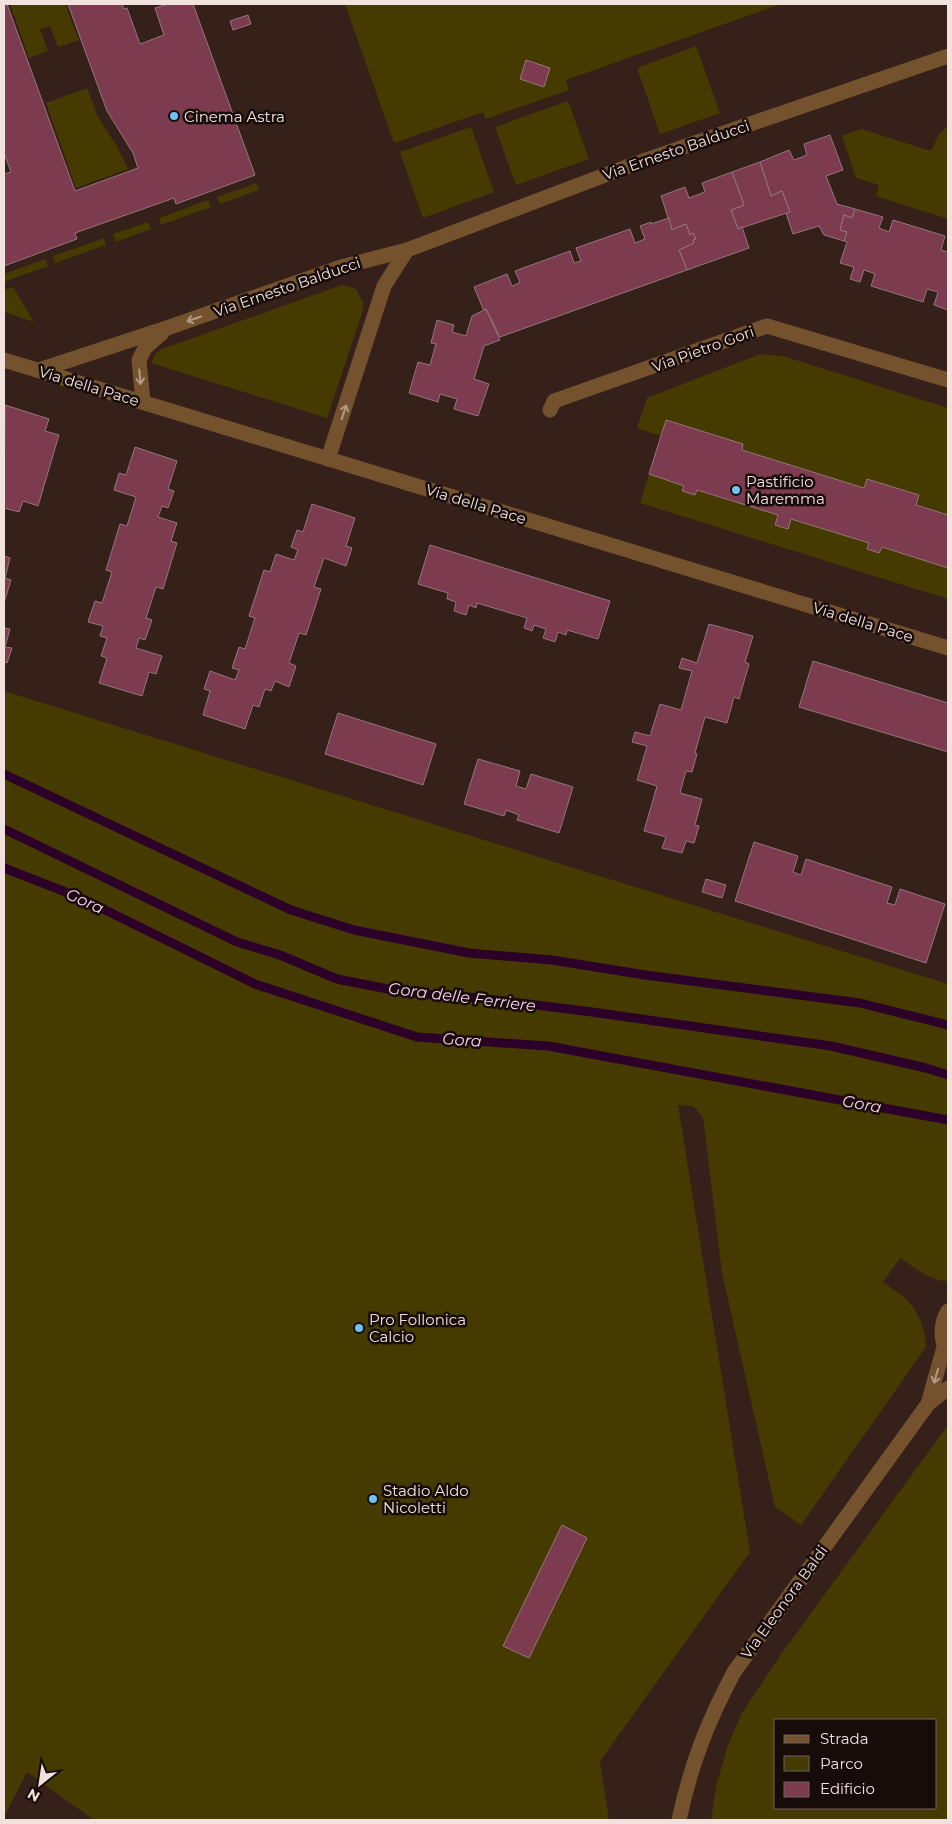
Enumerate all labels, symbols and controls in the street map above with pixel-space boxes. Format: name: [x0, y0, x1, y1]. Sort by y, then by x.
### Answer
place label: Cinema Astra: [184, 107, 285, 126]
marker: Cinema Astra: [168, 110, 180, 122]
street label: Via Ernesto Balducci: [600, 116, 752, 184]
street label: Via Ernesto Balducci: [211, 253, 363, 321]
one-way arrow: [187, 315, 203, 324]
street label: Via Pietro Gori: [649, 322, 757, 376]
street label: Via della Pace: [37, 362, 141, 410]
one-way arrow: [136, 369, 145, 385]
one-way arrow: [339, 405, 349, 421]
place label: Pastificio Maremma: [746, 472, 825, 508]
street label: Via della Pace: [424, 480, 528, 528]
marker: Pastificio Maremma: [730, 484, 742, 496]
street label: Via della Pace: [811, 598, 915, 646]
water label: Gora: [63, 884, 107, 918]
water label: Gora delle Ferriere: [387, 979, 537, 1015]
water label: Gora: [442, 1029, 482, 1051]
water label: Gora: [841, 1091, 883, 1117]
place label: Pro Follonica Calcio: [369, 1310, 466, 1346]
marker: Pro Follonica Calcio: [353, 1322, 365, 1334]
one-way arrow: [931, 1367, 941, 1383]
place label: Stadio Aldo Nicoletti: [383, 1481, 469, 1517]
marker: Stadio Aldo Nicoletti: [367, 1493, 379, 1505]
street label: Via Eleonora Baldi: [736, 1542, 832, 1662]
legend: [774, 1719, 937, 1809]
text: Strada: [820, 1729, 869, 1748]
text: Parco: [820, 1754, 863, 1773]
north arrow: [15, 1759, 65, 1809]
text: Edificio: [820, 1779, 875, 1798]
text: N: [24, 1785, 43, 1806]

